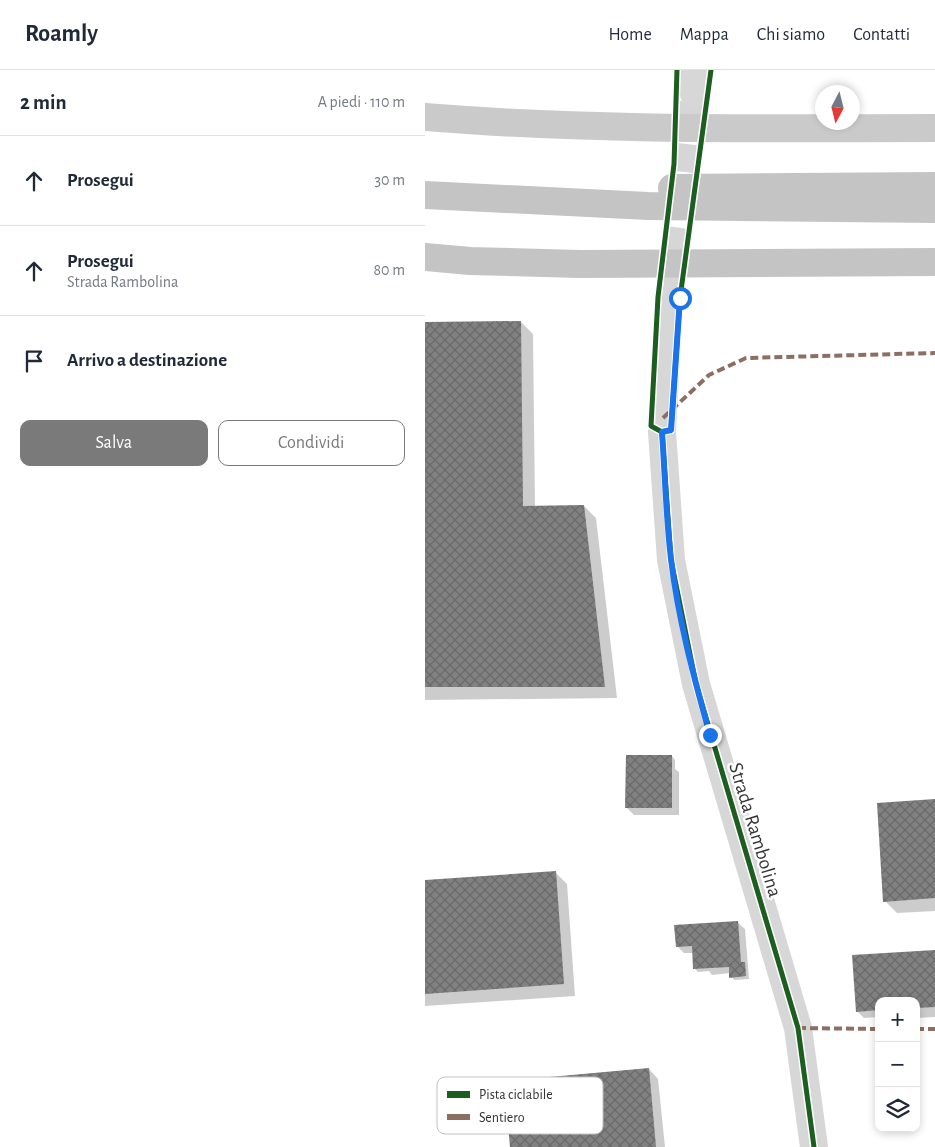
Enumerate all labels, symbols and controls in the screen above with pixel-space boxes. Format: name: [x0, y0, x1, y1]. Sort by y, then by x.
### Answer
text: Roamly: [25, 22, 98, 46]
text: Home: [608, 26, 652, 44]
text: Mappa: [680, 26, 729, 44]
text: Chi siamo: [757, 26, 825, 44]
text: Contatti: [853, 26, 910, 44]
north arrow: [815, 85, 860, 130]
text: 2 min: [20, 92, 67, 113]
text: A piedi · 110 m: [318, 94, 405, 110]
icon: ahead: [20, 167, 48, 195]
text: Prosegui: [67, 171, 134, 190]
text: 30 m: [375, 172, 405, 188]
text: Prosegui: [67, 252, 134, 271]
icon: ahead: [20, 257, 48, 285]
text: 80 m: [374, 262, 405, 278]
text: Strada Rambolina: [67, 274, 179, 290]
route start: [669, 287, 692, 310]
icon: arrive: [20, 347, 48, 375]
text: Arrivo a destinazione: [67, 351, 227, 370]
button: Salva: [20, 420, 208, 466]
button: Condividi: [218, 420, 405, 466]
route end: [699, 724, 722, 747]
street label: Strada Rambolina: [725, 760, 785, 900]
map controls: [875, 997, 920, 1132]
button: +: [875, 997, 920, 1042]
button: −: [875, 1042, 920, 1087]
legend: [437, 1077, 603, 1134]
button: layers: [875, 1087, 920, 1132]
text: Pista ciclabile: [479, 1088, 553, 1102]
text: Sentiero: [479, 1111, 525, 1125]

